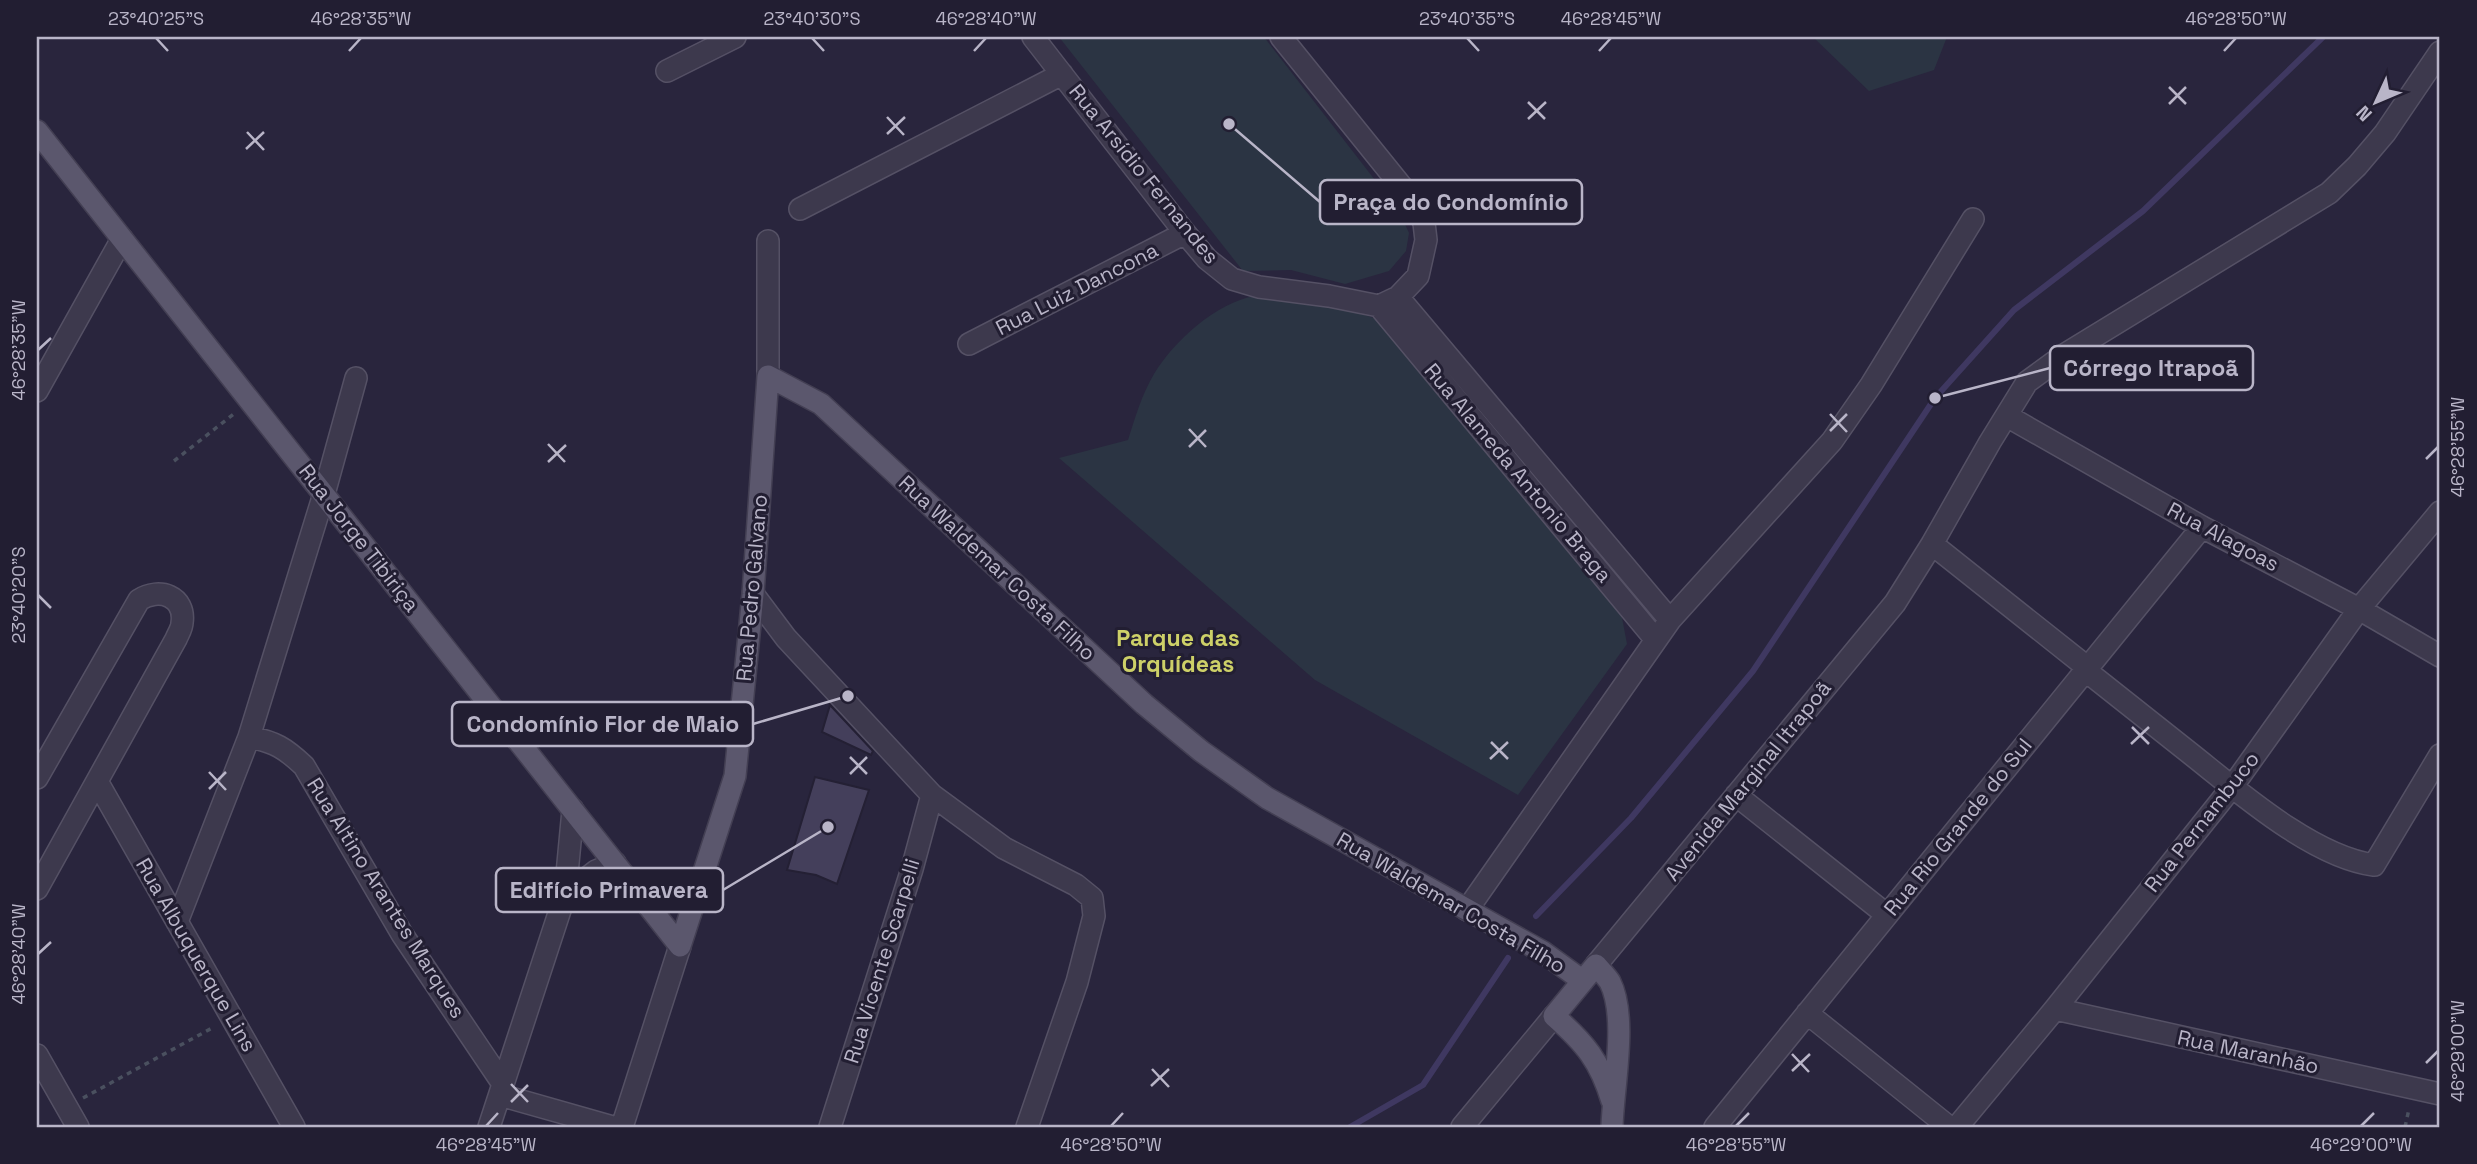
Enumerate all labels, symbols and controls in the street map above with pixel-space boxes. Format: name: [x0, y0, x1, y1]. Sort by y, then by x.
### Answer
text: 23°40'25"S: [108, 7, 204, 30]
text: 46°28'35"W: [311, 7, 412, 30]
text: 23°40'30"S: [764, 7, 860, 30]
text: 46°28'40"W: [935, 7, 1037, 30]
text: 23°40'35"S: [1419, 7, 1515, 30]
text: 46°28'45"W: [1561, 7, 1661, 30]
text: 46°28'50"W: [2185, 7, 2287, 30]
north arrow: [2340, 66, 2410, 136]
street label: Rua Arsídio Fernandes: [1063, 78, 1225, 269]
text: N: [2351, 100, 2378, 127]
callout: Praça do Condomínio: [1320, 180, 1582, 224]
text: Praça do Condomínio: [1334, 187, 1568, 217]
street label: Rua Luiz Dancona: [991, 236, 1162, 341]
text: 46°28'35"W: [7, 299, 30, 400]
callout: Córrego Itrapoã: [2050, 346, 2253, 390]
text: Córrego Itrapoã: [2063, 353, 2239, 383]
street label: Rua Alameda Antonio Braga: [1419, 357, 1618, 588]
text: 46°28'55"W: [2446, 396, 2469, 497]
street label: Rua Jorge Tibiriça: [293, 458, 426, 617]
street label: Rua Waldemar Costa Filho: [893, 469, 1102, 666]
street label: Rua Pedro Galvano: [730, 493, 773, 683]
street label: Rua Alagoas: [2163, 496, 2284, 577]
text: 23°40'20"S: [7, 547, 30, 643]
district label: Parque das Orquídeas: [1116, 623, 1240, 679]
street label: Avenida Marginal Itrapoã: [1658, 675, 1837, 886]
callout: Condomínio Flor de Maio: [452, 702, 753, 746]
text: Condomínio Flor de Maio: [467, 709, 739, 739]
street label: Rua Rio Grande do Sul: [1878, 732, 2038, 921]
street label: Rua Pernambuco: [2138, 746, 2265, 897]
street label: Rua Altino Arantes Marques: [301, 772, 472, 1023]
street label: Rua Waldemar Costa Filho: [1332, 826, 1571, 979]
street label: Rua Albuquerque Lins: [130, 853, 263, 1056]
street label: Rua Vicente Scarpelli: [837, 855, 926, 1067]
callout: Edifício Primavera: [496, 868, 723, 912]
text: Edifício Primavera: [510, 875, 708, 905]
text: 46°28'40"W: [7, 903, 30, 1005]
text: 46°29'00"W: [2446, 1000, 2469, 1102]
street label: Rua Maranhão: [2175, 1023, 2321, 1080]
text: 46°28'45"W: [436, 1133, 536, 1156]
text: 46°28'50"W: [1060, 1133, 1162, 1156]
text: 46°28'55"W: [1686, 1133, 1787, 1156]
text: 46°29'00"W: [2310, 1133, 2412, 1156]

